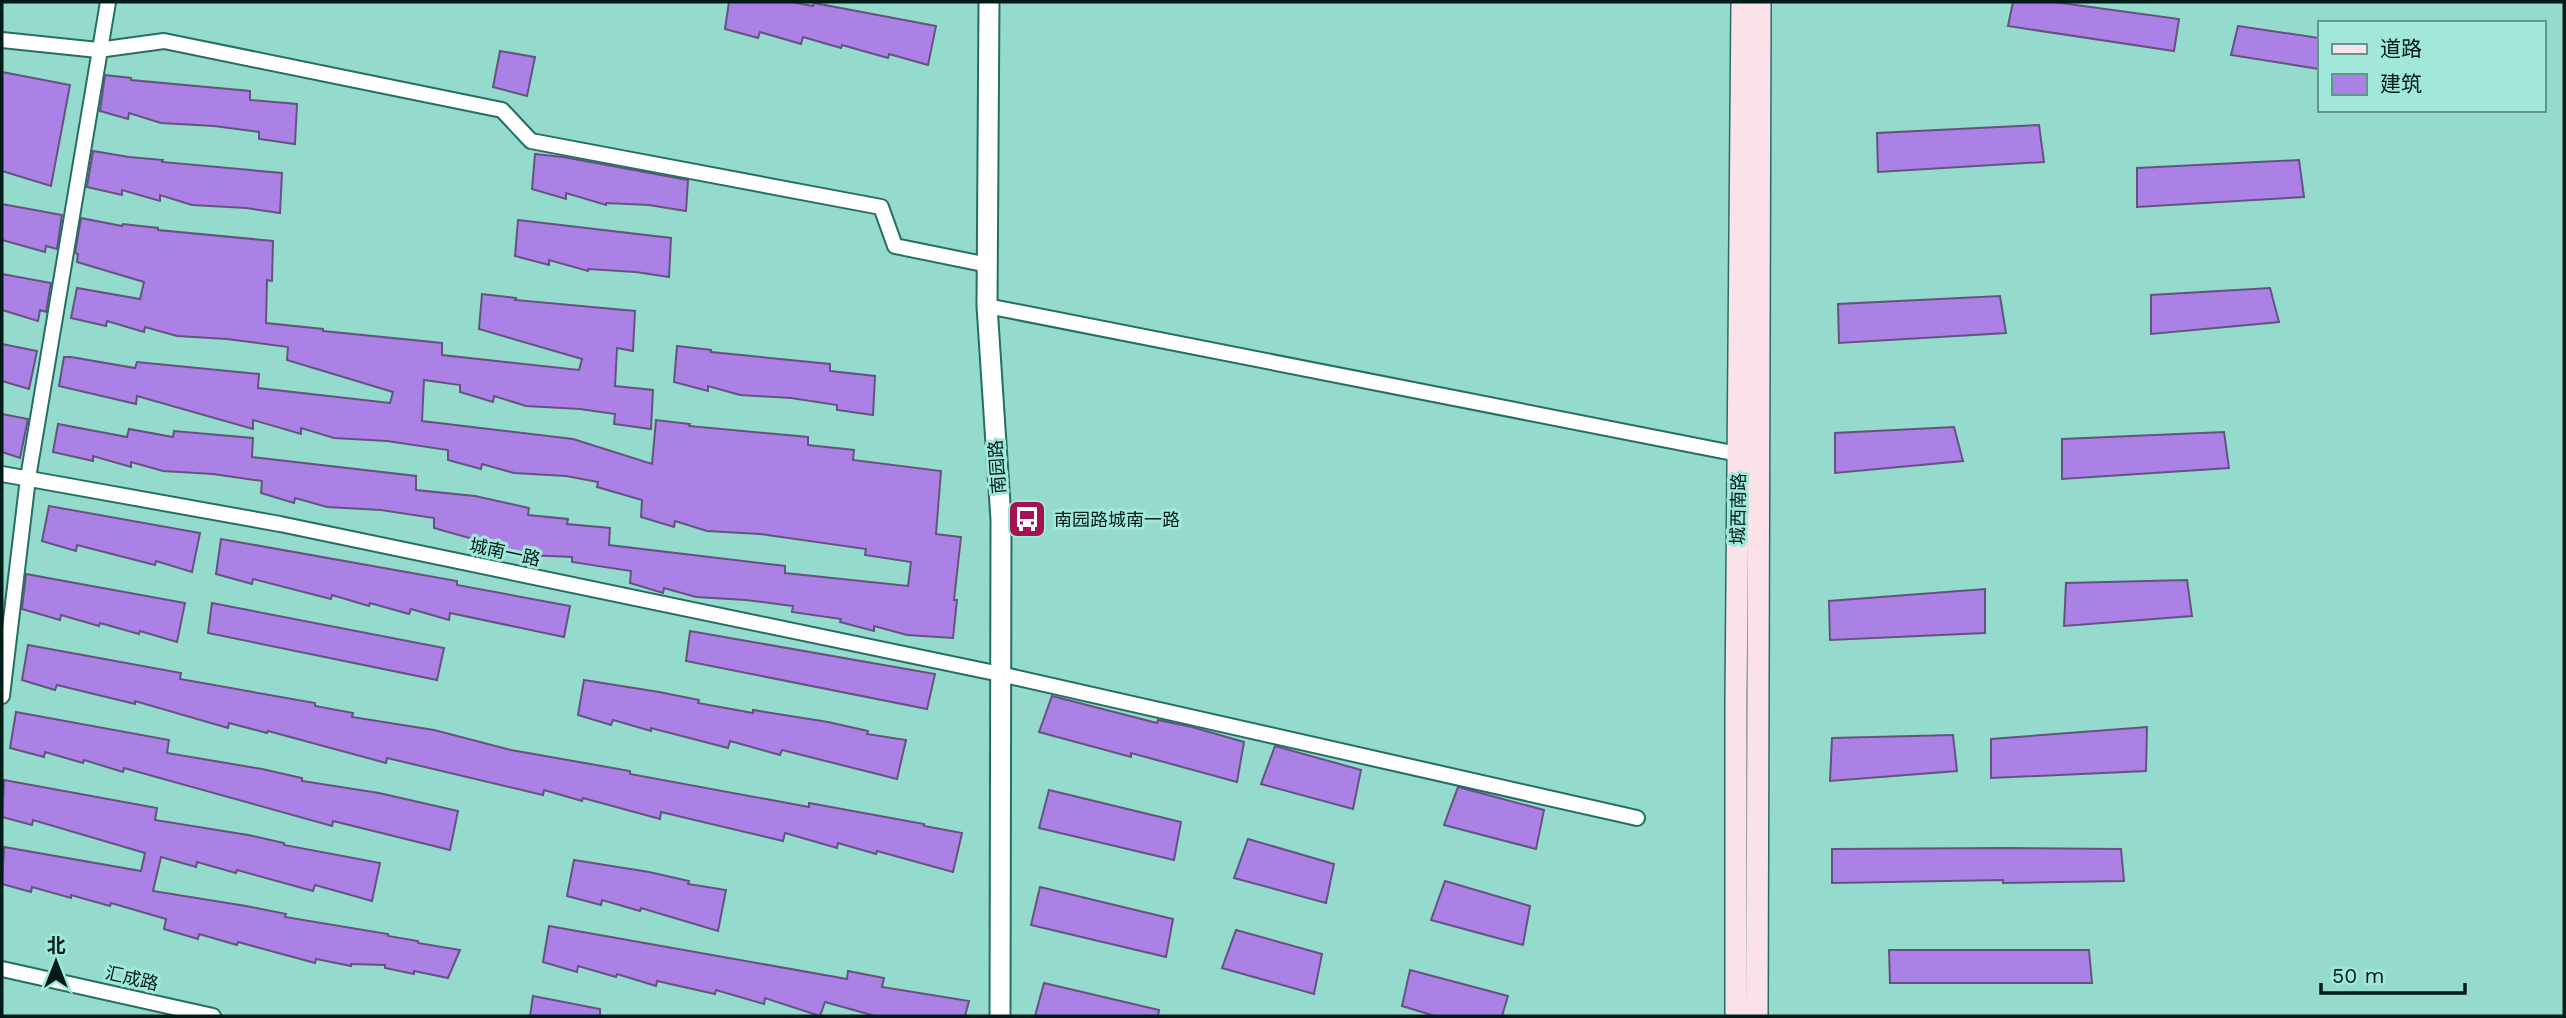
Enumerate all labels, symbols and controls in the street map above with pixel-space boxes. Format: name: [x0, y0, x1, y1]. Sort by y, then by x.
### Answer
legend: [2318, 21, 2545, 112]
text: 道路: [2380, 36, 2422, 61]
text: 建筑: [2380, 71, 2422, 96]
street label: 南园路: [985, 439, 1009, 495]
street label: 城西南路: [1727, 473, 1749, 545]
bus stop icon: 南园路城南一路: [1006, 498, 1048, 540]
place label: 南园路城南一路: [1054, 509, 1180, 530]
street label: 城南一路: [468, 534, 542, 570]
north arrow: [21, 927, 91, 997]
text: 北: [46, 934, 66, 957]
scale bar: [2321, 951, 2464, 995]
street label: 汇成路: [103, 962, 161, 994]
text: 50 m: [2332, 963, 2384, 988]

